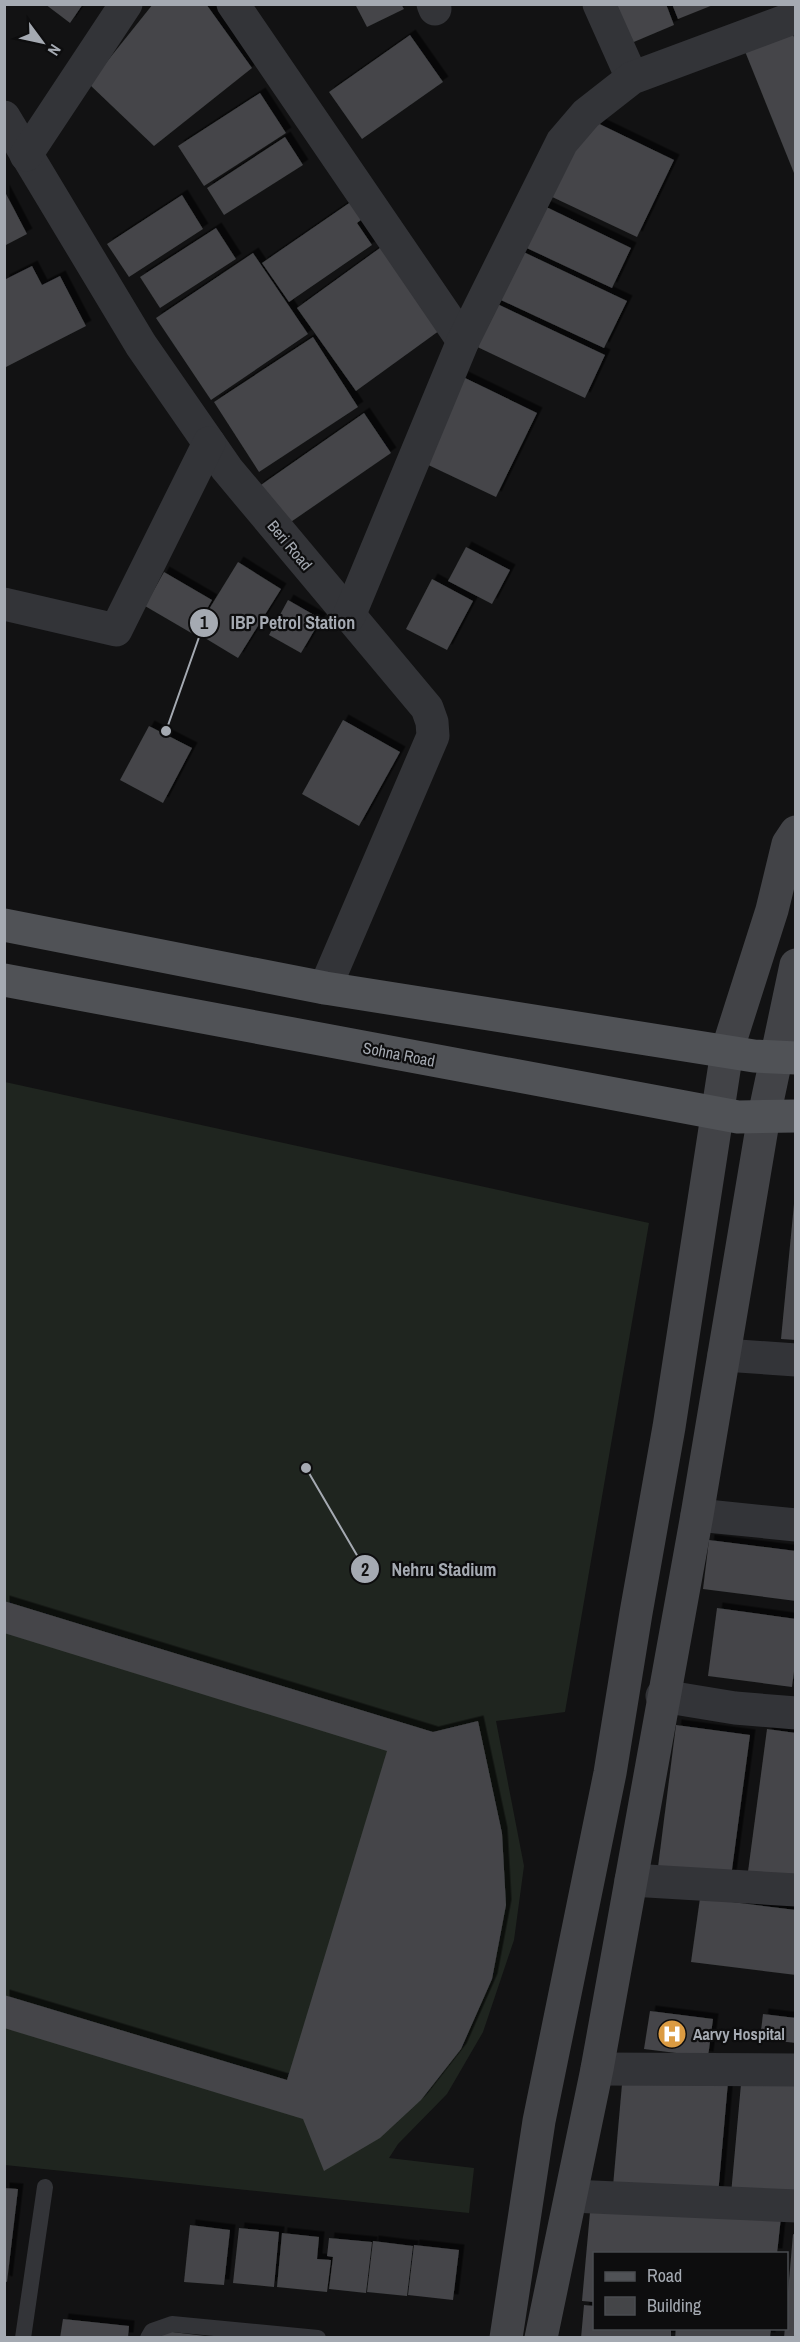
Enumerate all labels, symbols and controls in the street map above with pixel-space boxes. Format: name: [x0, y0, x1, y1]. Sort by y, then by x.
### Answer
north arrow: [12, 12, 72, 72]
text: N: [43, 40, 66, 60]
street label: Beri Road: [263, 515, 317, 575]
callout: IBP Petrol Station: [189, 605, 367, 641]
text: 1: [200, 610, 209, 635]
text: IBP Petrol Station: [231, 610, 355, 635]
street label: Sohna Road: [361, 1036, 437, 1072]
callout: Nehru Stadium: [350, 1551, 509, 1587]
text: 2: [361, 1557, 369, 1582]
text: Nehru Stadium: [392, 1557, 496, 1582]
hospital icon: Aarvy Hospital: [656, 2018, 688, 2050]
place label: Aarvy Hospital: [693, 2023, 785, 2045]
legend: [593, 2252, 788, 2330]
text: Road: [647, 2263, 682, 2288]
text: Building: [647, 2293, 702, 2318]

